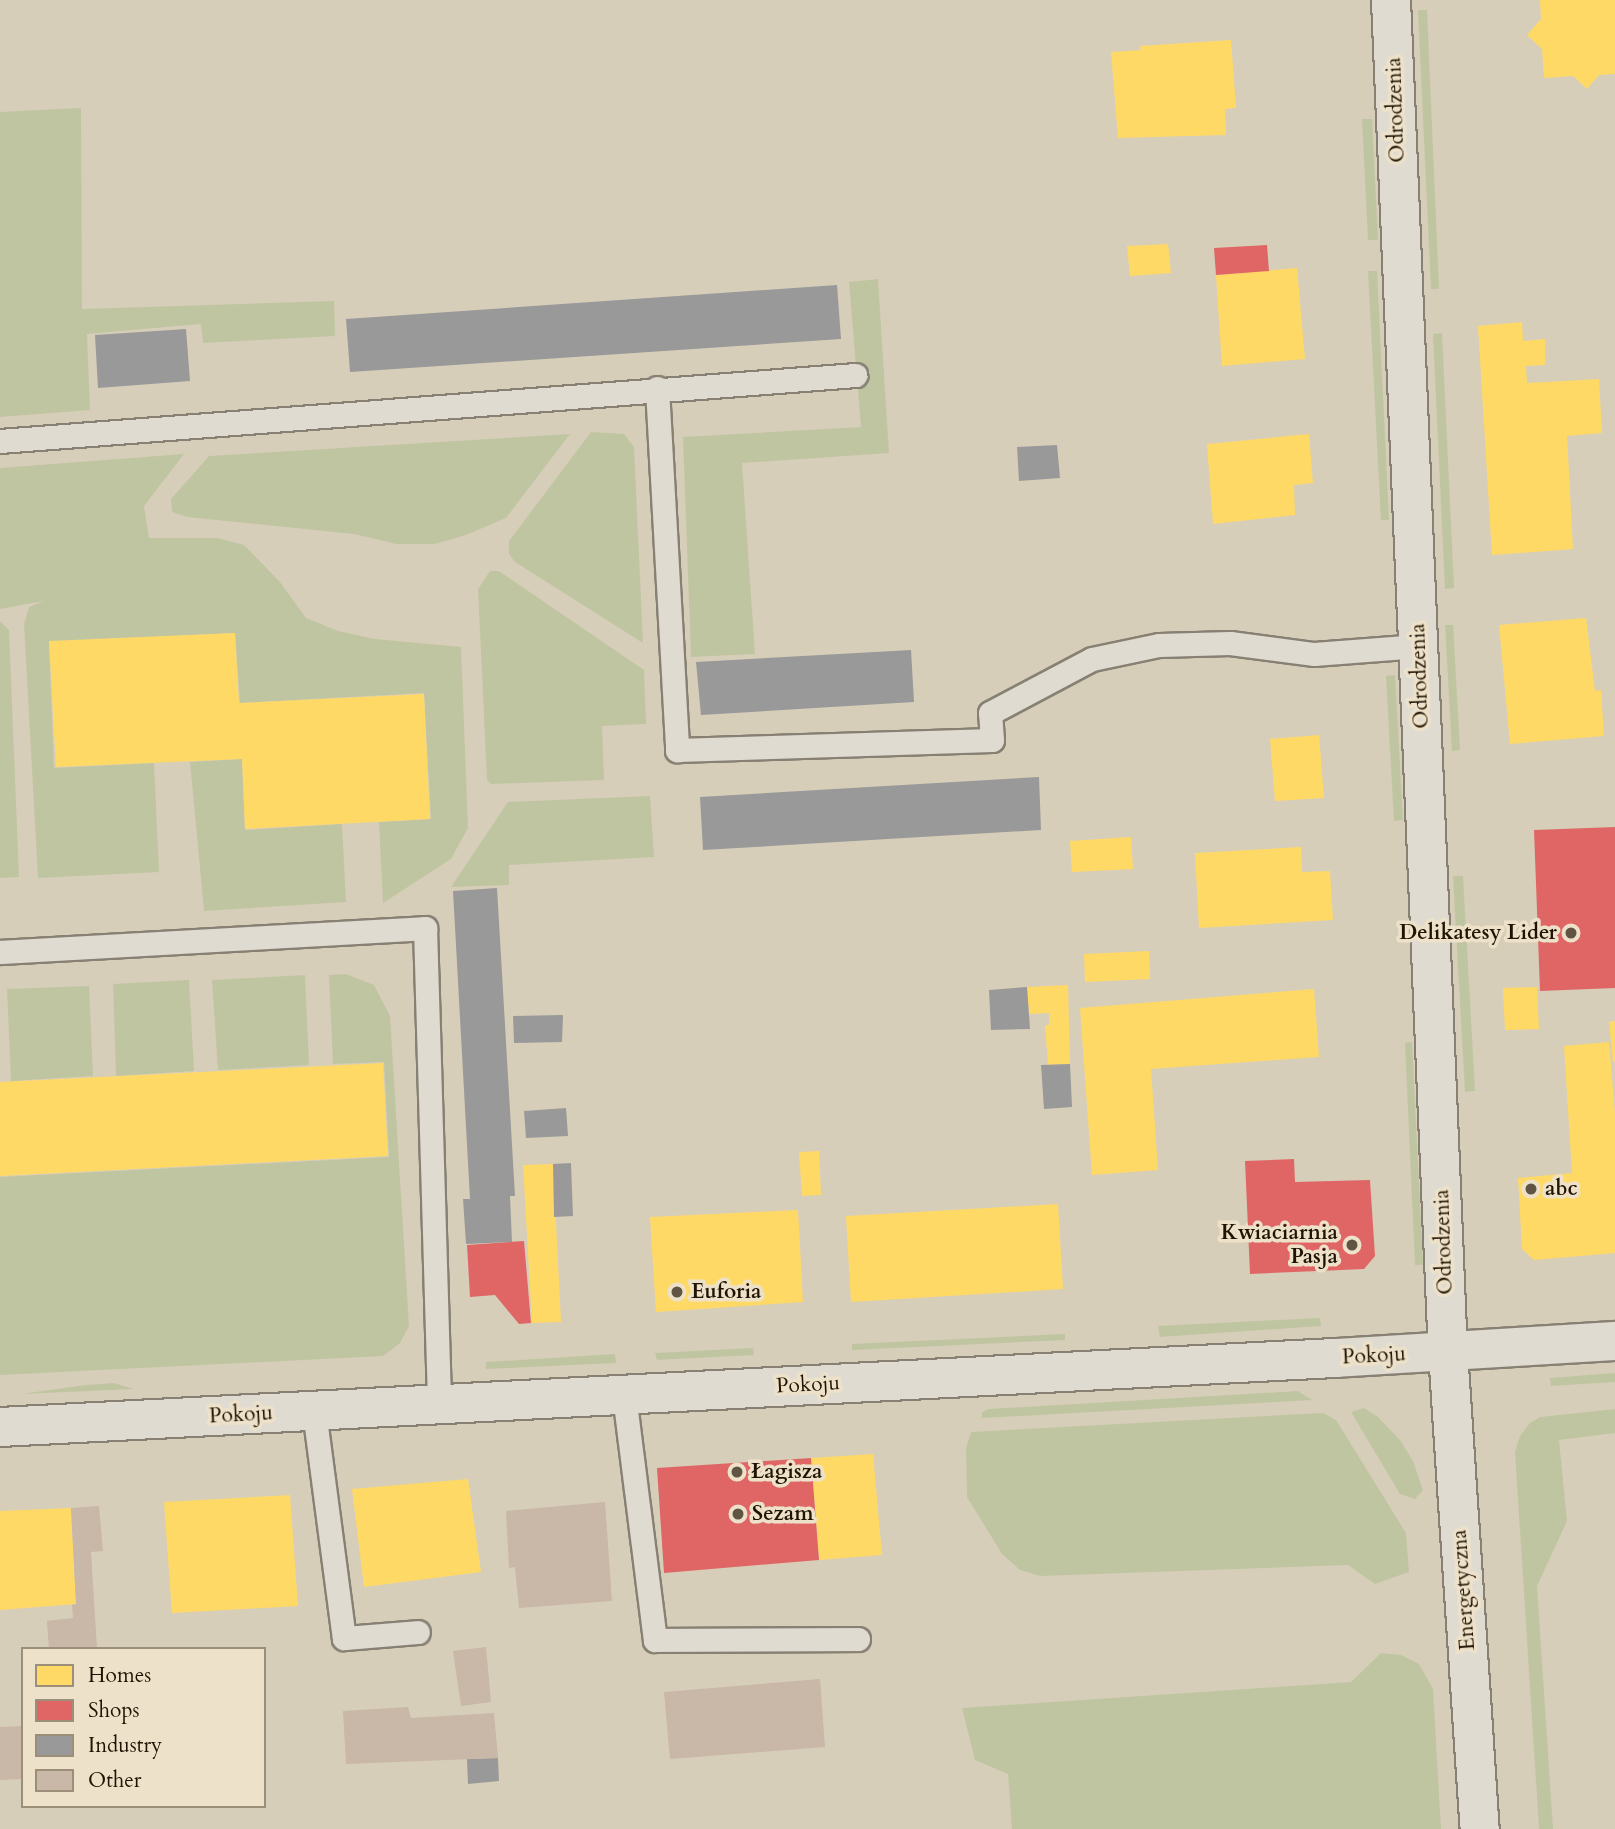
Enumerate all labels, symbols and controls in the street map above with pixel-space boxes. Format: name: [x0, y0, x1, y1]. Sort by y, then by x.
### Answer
street label: Odrodzenia: [1382, 57, 1410, 163]
street label: Odrodzenia: [1406, 623, 1434, 729]
place label: Delikatesy Lider: [1399, 920, 1557, 946]
marker: Delikatesy Lider: [1563, 925, 1579, 941]
place label: abc: [1545, 1176, 1578, 1202]
marker: abc: [1523, 1181, 1539, 1197]
street label: Odrodzenia: [1430, 1189, 1458, 1295]
place label: Kwiaciarnia Pasja: [1221, 1220, 1338, 1270]
marker: Kwiaciarnia Pasja: [1344, 1237, 1360, 1253]
place label: Euforia: [691, 1279, 762, 1305]
marker: Euforia: [669, 1284, 685, 1300]
street label: Pokoju: [1341, 1342, 1407, 1370]
street label: Pokoju: [775, 1371, 841, 1399]
street label: Pokoju: [208, 1401, 274, 1429]
place label: Łagisza: [751, 1459, 822, 1485]
marker: Łagisza: [729, 1464, 745, 1480]
place label: Sezam: [752, 1501, 814, 1527]
marker: Sezam: [730, 1506, 746, 1522]
street label: Energetyczna: [1447, 1529, 1481, 1651]
legend: [21, 1647, 266, 1808]
text: Homes: [88, 1661, 151, 1690]
text: Shops: [88, 1696, 140, 1725]
text: Industry: [88, 1731, 162, 1760]
text: Other: [88, 1766, 142, 1795]

